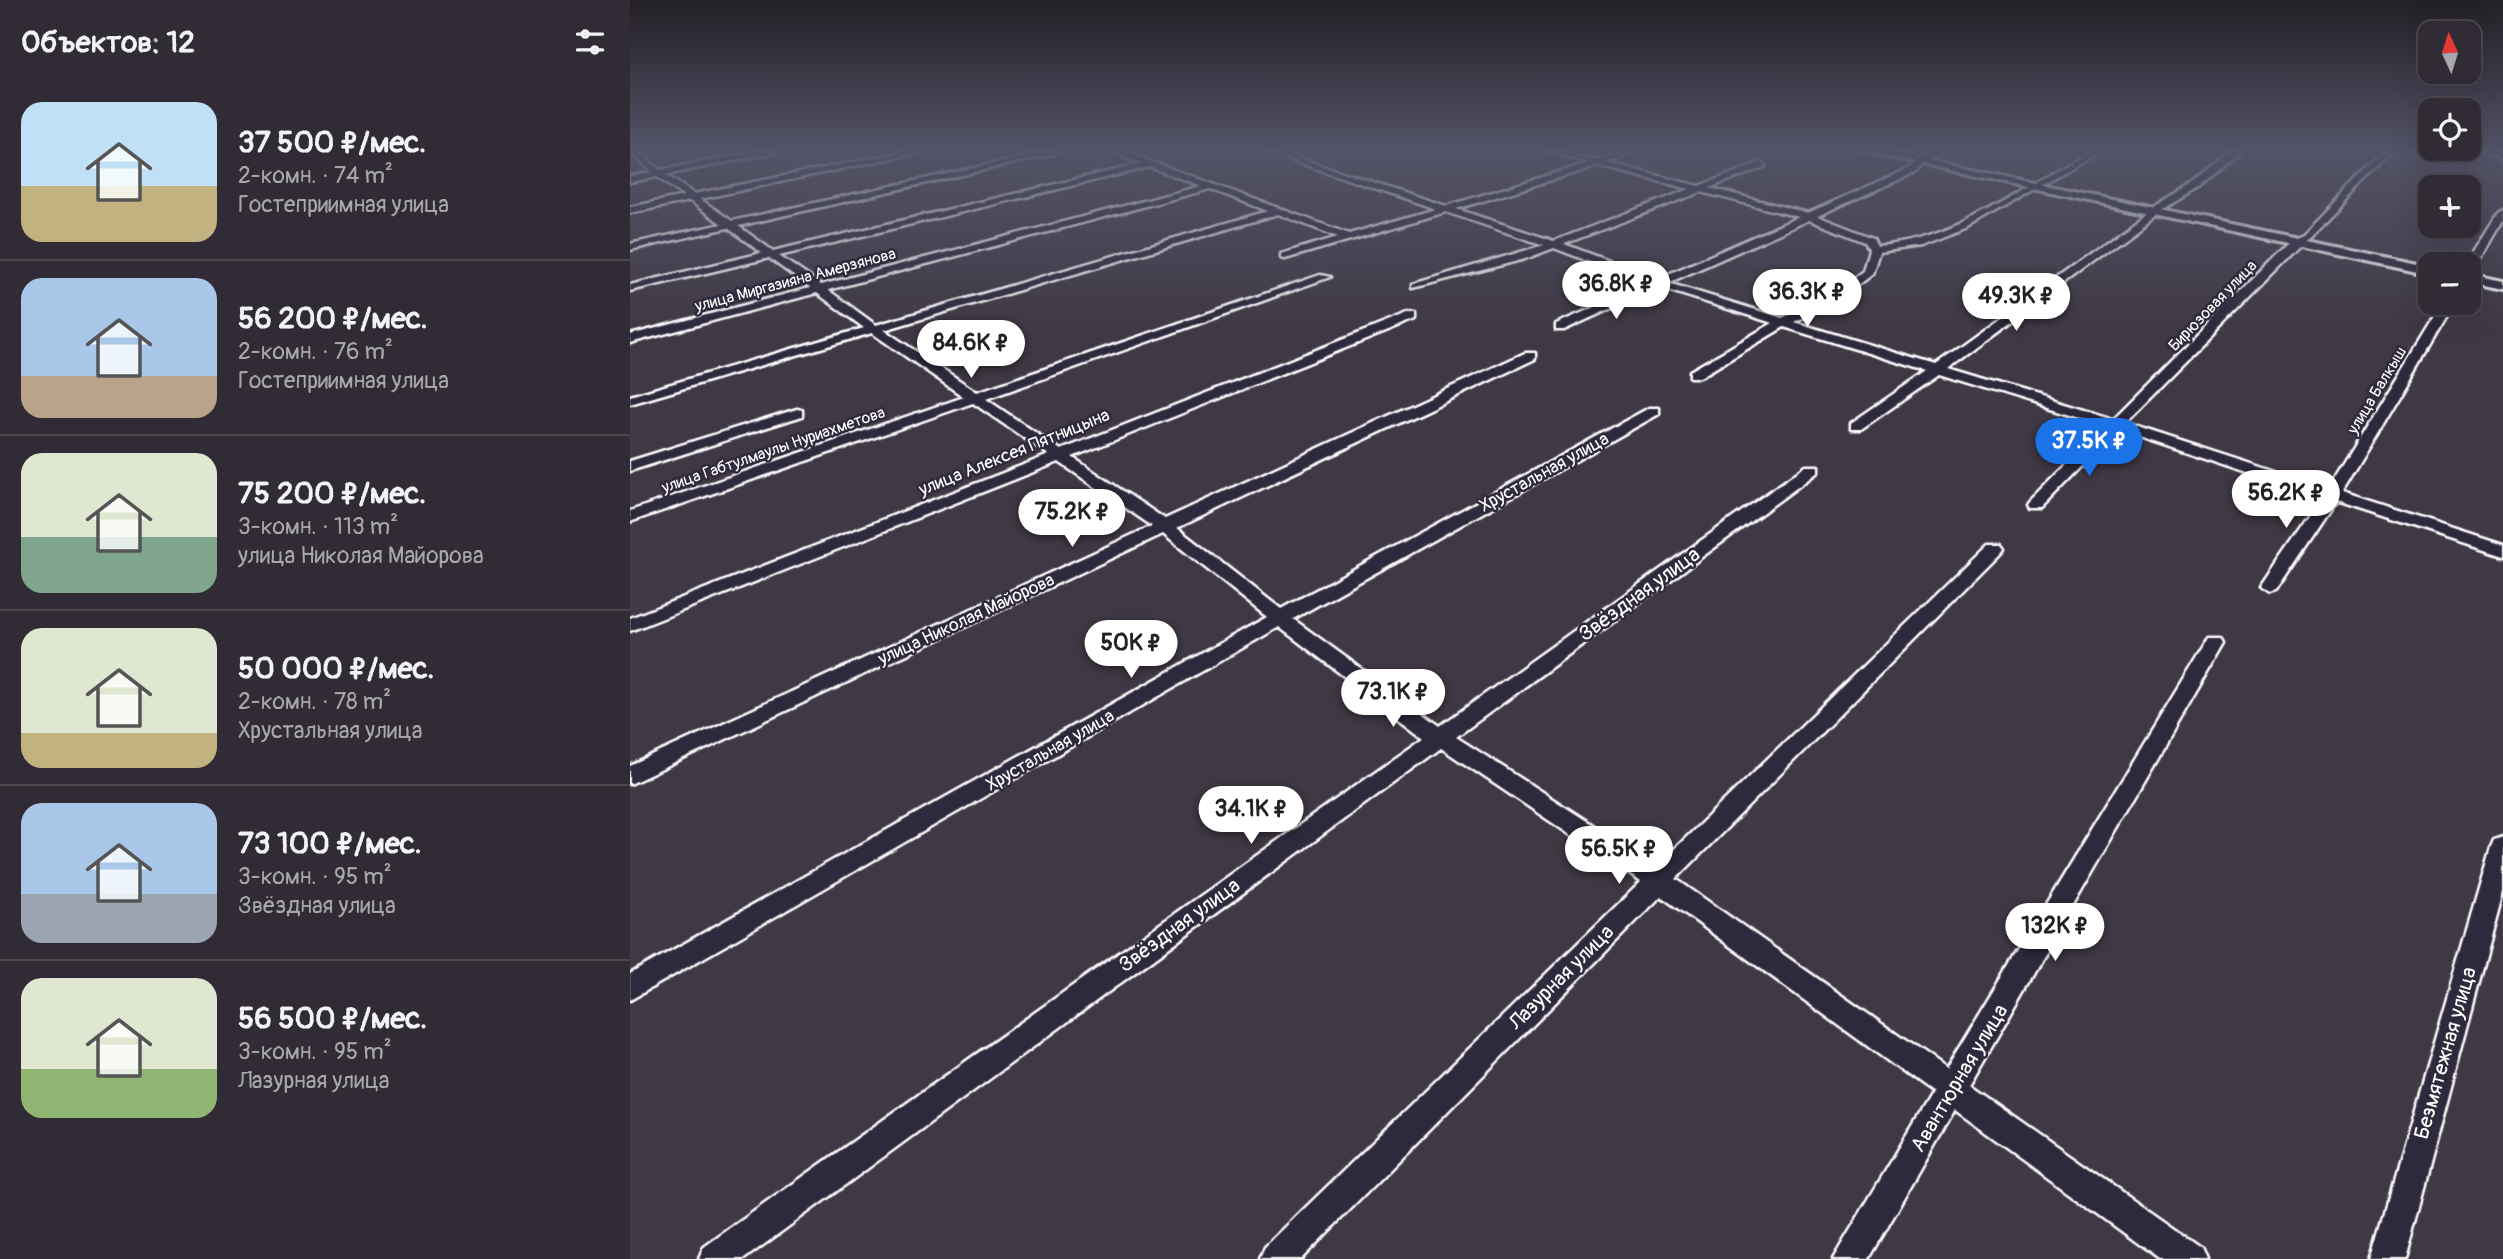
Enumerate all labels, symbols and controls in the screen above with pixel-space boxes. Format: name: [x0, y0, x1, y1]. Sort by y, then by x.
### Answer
north arrow: [2418, 21, 2482, 84]
map controls: [2418, 21, 2481, 315]
icon: filters: [571, 23, 609, 61]
text: Объектов: 12: [21, 24, 195, 61]
button: locate: [2418, 98, 2481, 161]
text: 37 500 ₽/мес.: [238, 124, 426, 161]
icon: home: [77, 130, 161, 214]
text: 2-комн. · 74 m²: [238, 161, 393, 190]
button: +: [2418, 175, 2481, 238]
text: Гостеприимная улица: [238, 190, 449, 219]
street label: улица Миргазияна Амерзянова: [692, 244, 898, 317]
button: −: [2418, 252, 2481, 315]
street label: Бирюзовая улица: [2164, 256, 2261, 356]
pin: 36.8K ₽: [1551, 262, 1681, 321]
text: 36.8K ₽: [1578, 269, 1654, 298]
pin: 36.3K ₽: [1742, 270, 1872, 329]
pin: 49.3K ₽: [1951, 274, 2081, 333]
text: 36.3K ₽: [1769, 277, 1845, 306]
text: 49.3K ₽: [1978, 281, 2054, 310]
text: 56 200 ₽/мес.: [238, 300, 428, 337]
icon: home: [77, 306, 161, 390]
pin: 84.6K ₽: [906, 320, 1036, 380]
text: 84.6K ₽: [933, 328, 1009, 357]
text: 2-комн. · 76 m²: [238, 337, 393, 366]
street label: улица Балкыш: [2342, 343, 2411, 439]
text: Гостеприимная улица: [238, 366, 449, 395]
street label: улица Габтулмаулы Нуриахметова: [658, 402, 888, 498]
street label: улица Алексея Пятницына: [914, 404, 1113, 502]
pin: 37.5K ₽: [2024, 419, 2154, 478]
text: 37.5K ₽: [2051, 426, 2127, 455]
street label: Хрустальная улица: [1476, 427, 1613, 517]
pin: 56.2K ₽: [2221, 470, 2351, 530]
text: 75 200 ₽/мес.: [238, 475, 426, 512]
text: 56.2K ₽: [2248, 478, 2324, 507]
icon: home: [77, 481, 161, 565]
pin: 75.2K ₽: [1007, 490, 1137, 549]
text: 75.2K ₽: [1034, 497, 1110, 526]
text: 3-комн. · 113 m²: [238, 512, 398, 541]
text: улица Николая Майорова: [238, 541, 484, 570]
street label: Звёздная улица: [1573, 541, 1705, 648]
street label: улица Николая Майорова: [873, 568, 1058, 671]
pin: 50K ₽: [1082, 620, 1180, 680]
text: 50K ₽: [1101, 628, 1161, 657]
text: 50 000 ₽/мес.: [238, 650, 434, 687]
icon: home: [77, 656, 161, 740]
pin: 73.1K ₽: [1328, 670, 1458, 729]
text: 73.1K ₽: [1357, 677, 1429, 706]
text: 2-комн. · 78 m²: [238, 687, 391, 716]
street label: Хрустальная улица: [982, 704, 1118, 796]
text: Хрустальная улица: [238, 716, 422, 745]
pin: 34.1K ₽: [1186, 786, 1316, 846]
text: 34.1K ₽: [1215, 794, 1287, 823]
text: 73 100 ₽/мес.: [238, 825, 421, 862]
pin: 56.5K ₽: [1554, 826, 1684, 886]
icon: home: [77, 831, 161, 915]
text: 56.5K ₽: [1581, 834, 1657, 863]
text: 3-комн. · 95 m²: [238, 862, 392, 891]
street label: Звёздная улица: [1113, 872, 1245, 979]
text: Звёздная улица: [238, 891, 396, 920]
pin: 132K ₽: [1998, 904, 2112, 963]
text: 132K ₽: [2021, 911, 2089, 940]
street label: Лазурная улица: [1502, 919, 1620, 1037]
street label: Безмятежная улица: [2408, 964, 2483, 1142]
street label: Авантюрная улица: [1905, 999, 2014, 1157]
text: 56 500 ₽/мес.: [238, 1000, 427, 1037]
icon: home: [77, 1006, 161, 1090]
text: 3-комн. · 95 m²: [238, 1037, 392, 1066]
text: Лазурная улица: [238, 1066, 390, 1095]

